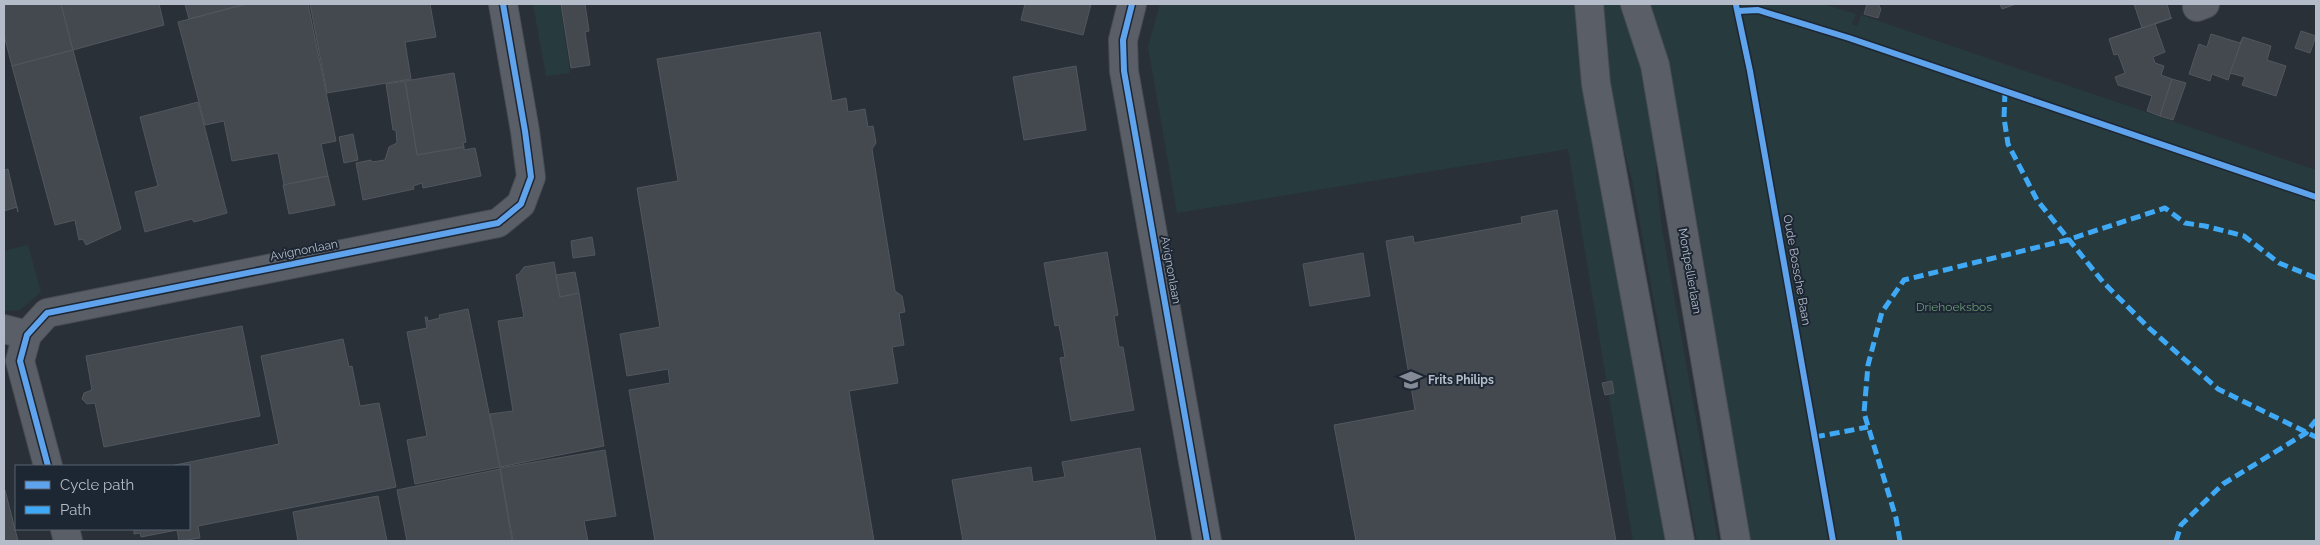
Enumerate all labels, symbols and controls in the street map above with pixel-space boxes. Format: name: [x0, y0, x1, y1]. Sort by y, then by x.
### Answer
street label: Oude Bossche Baan: [1780, 214, 1814, 326]
street label: Montpellierlaan: [1676, 227, 1704, 315]
street label: Avignonlaan: [1158, 235, 1184, 305]
street label: Avignonlaan: [269, 237, 339, 263]
park label: Driehoeksbos: [1916, 300, 1992, 314]
school or university icon: Frits Philips: [1398, 367, 1424, 393]
place label: Frits Philips: [1428, 373, 1494, 387]
legend: [15, 465, 190, 530]
text: Cycle path: [60, 476, 134, 494]
text: Path: [60, 501, 91, 519]

